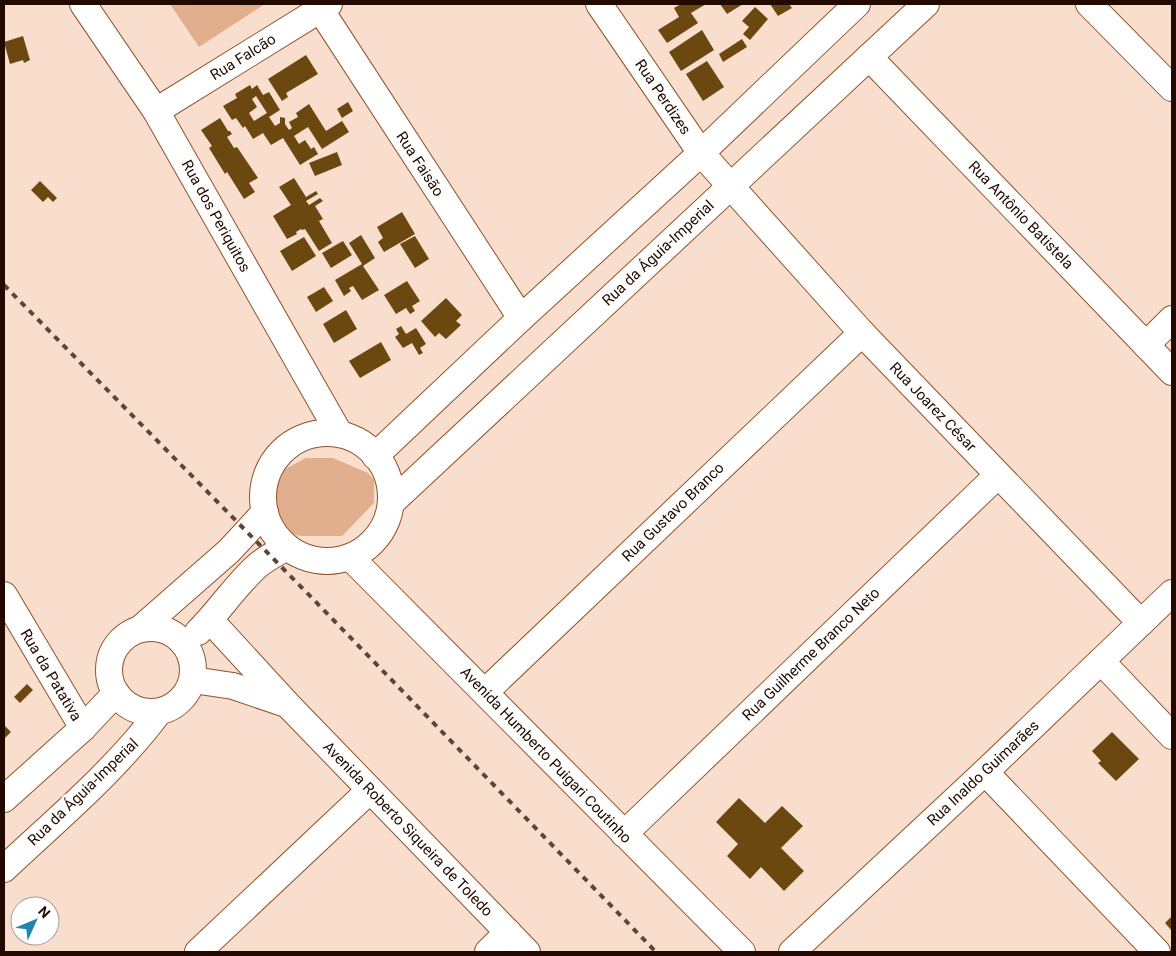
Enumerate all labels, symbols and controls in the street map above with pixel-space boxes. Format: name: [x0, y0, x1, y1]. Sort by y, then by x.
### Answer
street label: Rua Falcão: [207, 30, 279, 84]
street label: Rua Perdizes: [631, 56, 695, 138]
street label: Rua Faisão: [392, 128, 448, 200]
street label: Rua dos Periquitos: [178, 157, 254, 275]
street label: Rua Antônio Batistela: [965, 157, 1077, 273]
street label: Rua da Águia-Imperial: [598, 197, 718, 309]
street label: Rua Joarez César: [886, 359, 980, 455]
street label: Rua Gustavo Branco: [618, 459, 728, 565]
street label: Rua Guilherme Branco Neto: [739, 584, 883, 724]
street label: Rua da Patativa: [16, 626, 86, 724]
street label: Avenida Humberto Puigari Coutinho: [457, 663, 635, 847]
street label: Rua Inaldo Guimarães: [923, 716, 1043, 830]
street label: Rua da Águia-Imperial: [24, 735, 142, 849]
street label: Avenida Roberto Siqueira de Toledo: [319, 738, 497, 920]
north arrow: [10, 896, 60, 946]
text: N: [35, 903, 54, 921]

